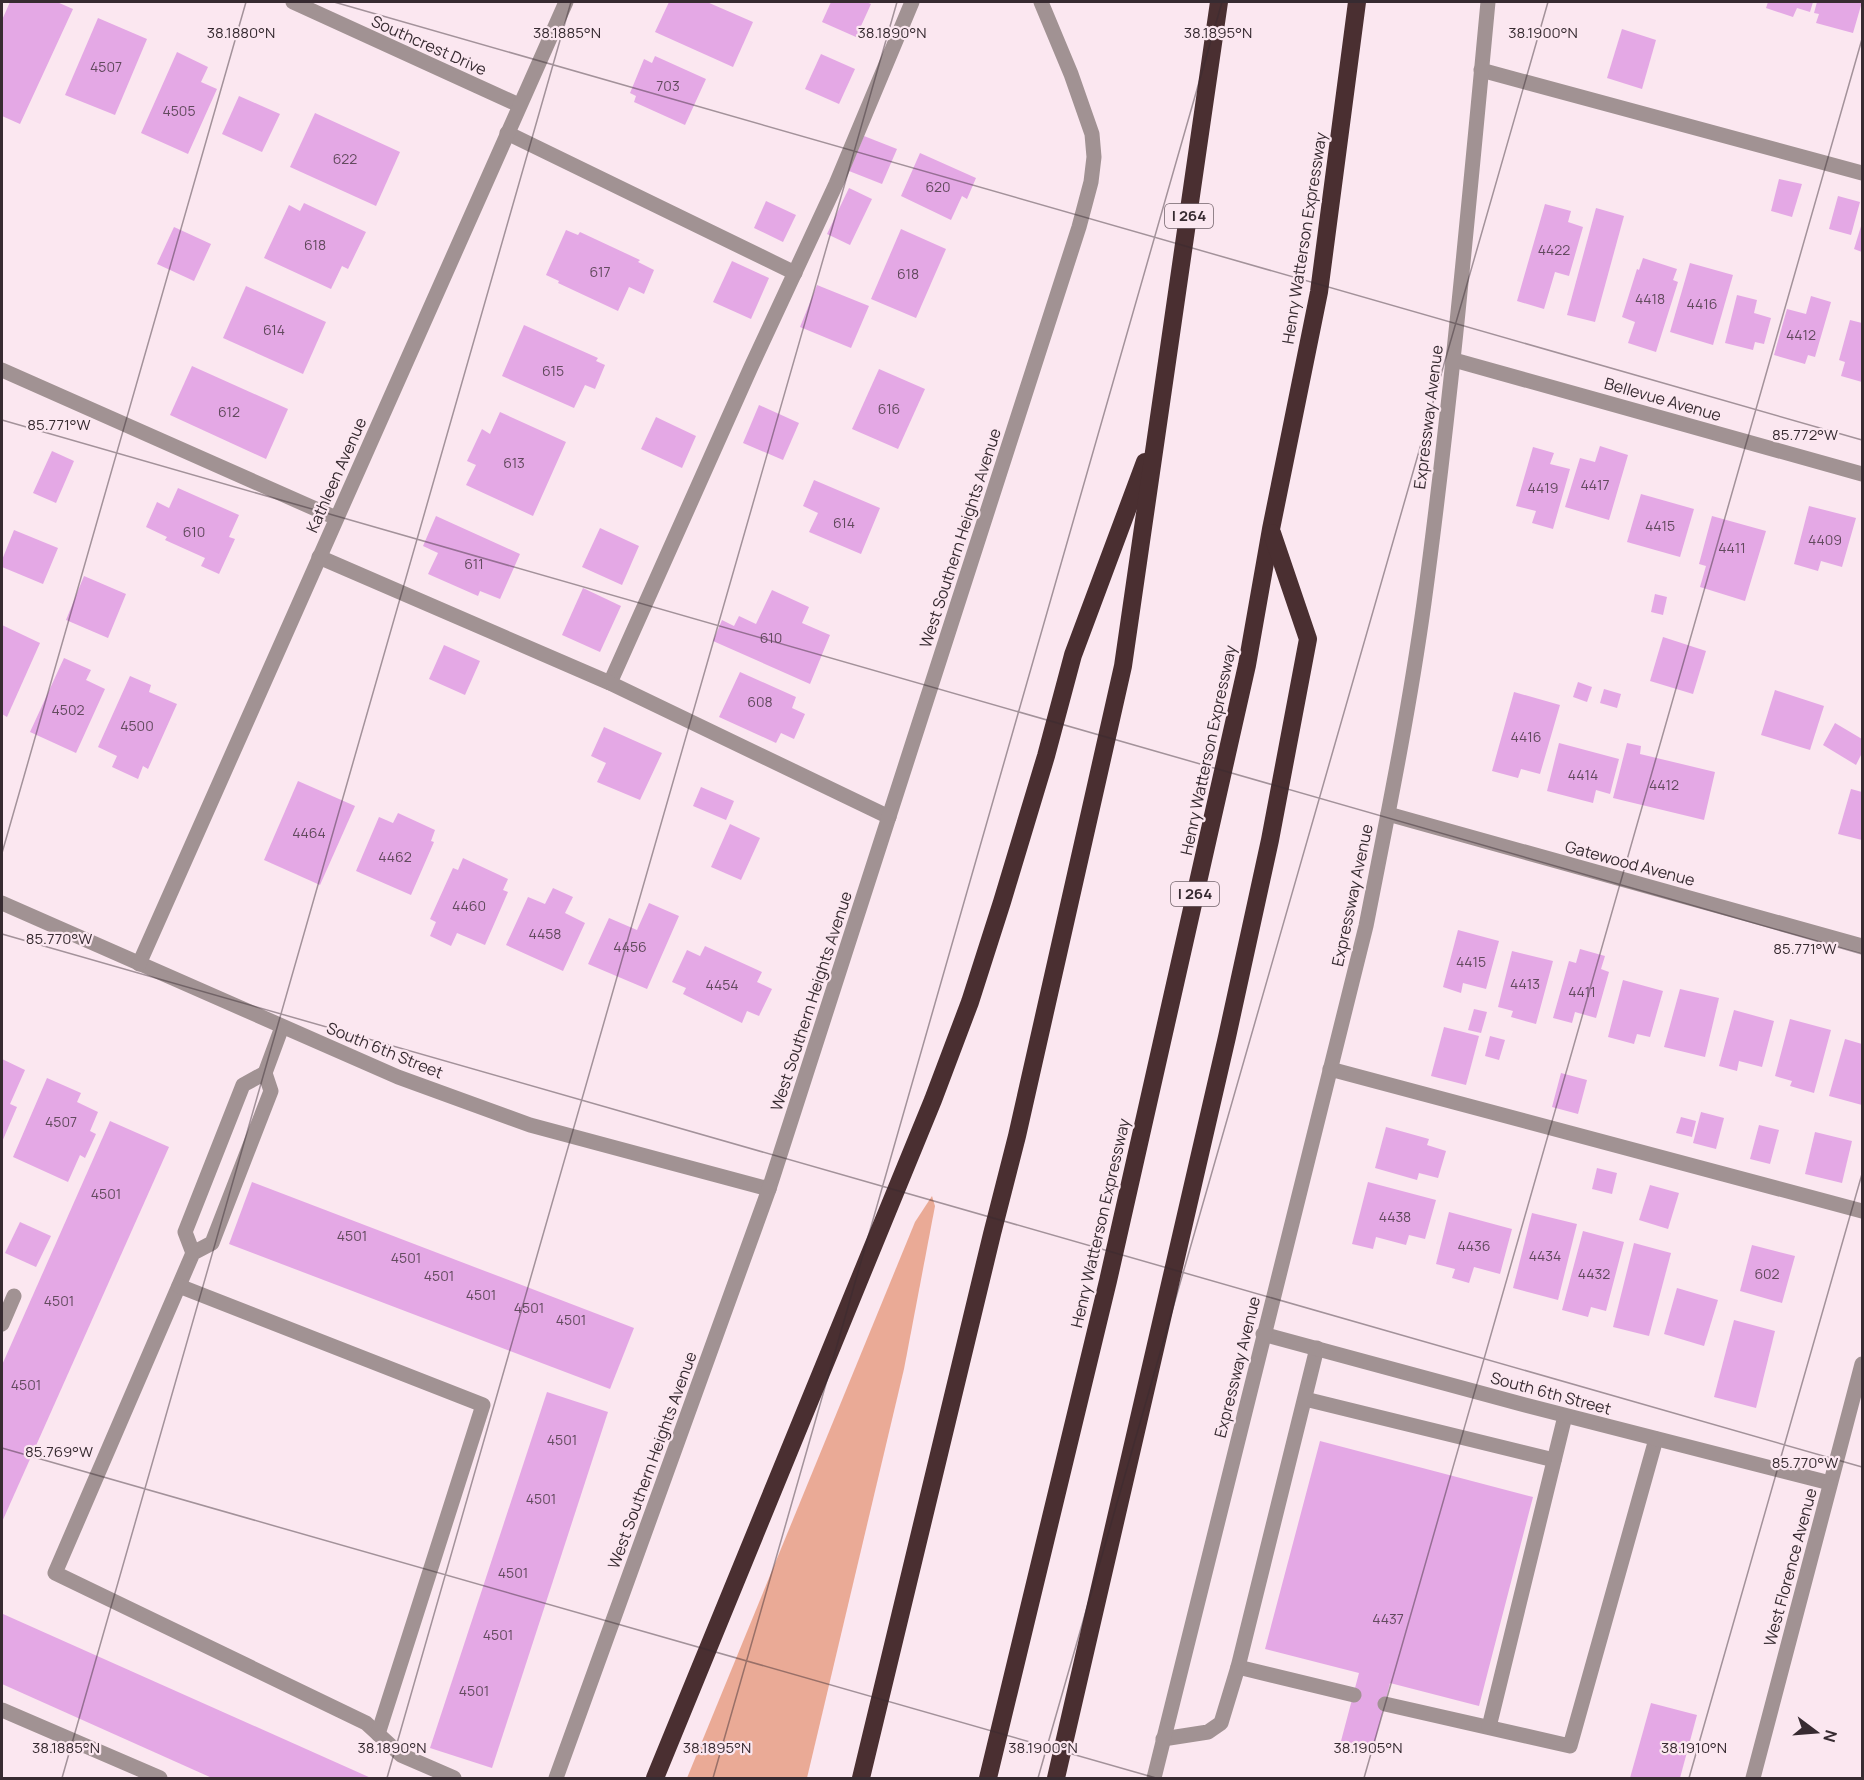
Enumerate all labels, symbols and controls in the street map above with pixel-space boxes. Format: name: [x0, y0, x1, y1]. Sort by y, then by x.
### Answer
street label: Southcrest Drive: [368, 10, 490, 80]
text: 38.1880°N: [207, 22, 275, 43]
text: 38.1885°N: [533, 22, 601, 43]
text: 38.1890°N: [857, 22, 927, 43]
text: 38.1895°N: [1184, 22, 1252, 43]
text: 38.1900°N: [1508, 22, 1578, 43]
house number: 4507: [90, 57, 122, 76]
house number: 703: [656, 76, 680, 95]
house number: 4505: [163, 101, 195, 120]
street label: Henry Watterson Expressway: [1276, 130, 1332, 346]
house number: 622: [333, 149, 357, 168]
house number: 620: [925, 177, 951, 196]
road number: I 264: [1165, 204, 1213, 228]
house number: 618: [304, 235, 326, 254]
house number: 4422: [1538, 240, 1570, 259]
house number: 617: [590, 262, 610, 281]
house number: 618: [897, 264, 919, 283]
house number: 4418: [1635, 289, 1665, 308]
house number: 4416: [1687, 294, 1717, 313]
house number: 614: [263, 320, 285, 339]
house number: 4412: [1786, 325, 1816, 344]
street label: Expressway Avenue: [1408, 344, 1448, 490]
house number: 615: [542, 361, 564, 380]
street label: Bellevue Avenue: [1602, 372, 1724, 426]
house number: 616: [878, 399, 900, 418]
house number: 612: [218, 402, 240, 421]
text: 85.771°W: [27, 414, 91, 435]
street label: Kathleen Avenue: [301, 414, 371, 536]
text: 85.772°W: [1772, 424, 1838, 445]
street label: West Southern Heights Avenue: [914, 425, 1006, 651]
house number: 613: [503, 453, 525, 472]
house number: 4417: [1580, 475, 1610, 494]
house number: 4419: [1528, 478, 1558, 497]
house number: 614: [833, 513, 855, 532]
house number: 4415: [1645, 516, 1675, 535]
house number: 610: [183, 522, 205, 541]
house number: 4409: [1808, 530, 1842, 549]
house number: 4411: [1718, 538, 1746, 557]
house number: 611: [464, 554, 484, 573]
house number: 610: [760, 628, 782, 647]
street label: Henry Watterson Expressway: [1175, 642, 1241, 857]
house number: 608: [747, 692, 773, 711]
house number: 4502: [52, 700, 84, 719]
house number: 4500: [120, 716, 154, 735]
house number: 4416: [1511, 727, 1541, 746]
house number: 4414: [1568, 765, 1598, 784]
house number: 4412: [1649, 775, 1679, 794]
street label: Expressway Avenue: [1326, 822, 1378, 968]
house number: 4464: [292, 823, 326, 842]
street label: Gatewood Avenue: [1563, 835, 1697, 891]
house number: 4462: [378, 847, 412, 866]
road number: I 264: [1171, 882, 1219, 906]
street label: West Southern Heights Avenue: [765, 888, 857, 1114]
house number: 4460: [452, 896, 486, 915]
house number: 4458: [529, 924, 561, 943]
text: 85.770°W: [26, 928, 92, 949]
house number: 4456: [613, 937, 647, 956]
text: 85.771°W: [1773, 938, 1837, 959]
house number: 4415: [1456, 952, 1486, 971]
house number: 4413: [1510, 974, 1540, 993]
house number: 4454: [706, 975, 738, 994]
house number: 4411: [1568, 982, 1596, 1001]
street label: South 6th Street: [323, 1017, 447, 1083]
house number: 4507: [45, 1112, 77, 1131]
street label: Henry Watterson Expressway: [1065, 1116, 1135, 1330]
house number: 4501: [91, 1184, 121, 1203]
house number: 4438: [1379, 1207, 1411, 1226]
house number: 4501: [337, 1226, 367, 1245]
house number: 4436: [1457, 1236, 1491, 1255]
house number: 4434: [1529, 1246, 1561, 1265]
house number: 4501: [391, 1248, 421, 1267]
house number: 4432: [1578, 1264, 1610, 1283]
house number: 602: [1754, 1264, 1780, 1283]
house number: 4501: [424, 1266, 454, 1285]
house number: 4501: [466, 1285, 496, 1304]
house number: 4501: [44, 1291, 74, 1310]
street label: Expressway Avenue: [1209, 1294, 1265, 1440]
house number: 4501: [514, 1298, 544, 1317]
house number: 4501: [556, 1310, 586, 1329]
street label: West Southern Heights Avenue: [602, 1348, 702, 1572]
street label: South 6th Street: [1488, 1366, 1614, 1420]
house number: 4501: [11, 1375, 41, 1394]
house number: 4501: [547, 1430, 577, 1449]
text: 85.769°W: [25, 1441, 93, 1462]
text: 85.770°W: [1772, 1452, 1838, 1473]
street label: West Florence Avenue: [1758, 1486, 1822, 1648]
house number: 4501: [526, 1489, 556, 1508]
house number: 4501: [498, 1563, 528, 1582]
house number: 4437: [1372, 1609, 1404, 1628]
house number: 4501: [483, 1625, 513, 1644]
house number: 4501: [459, 1681, 489, 1700]
north arrow: [1786, 1702, 1846, 1762]
text: N: [1818, 1728, 1843, 1745]
text: 38.1885°N: [32, 1737, 100, 1758]
text: 38.1890°N: [357, 1737, 427, 1758]
text: 38.1895°N: [683, 1737, 751, 1758]
text: 38.1900°N: [1008, 1737, 1078, 1758]
text: 38.1905°N: [1334, 1737, 1403, 1758]
text: 38.1910°N: [1661, 1737, 1727, 1758]

